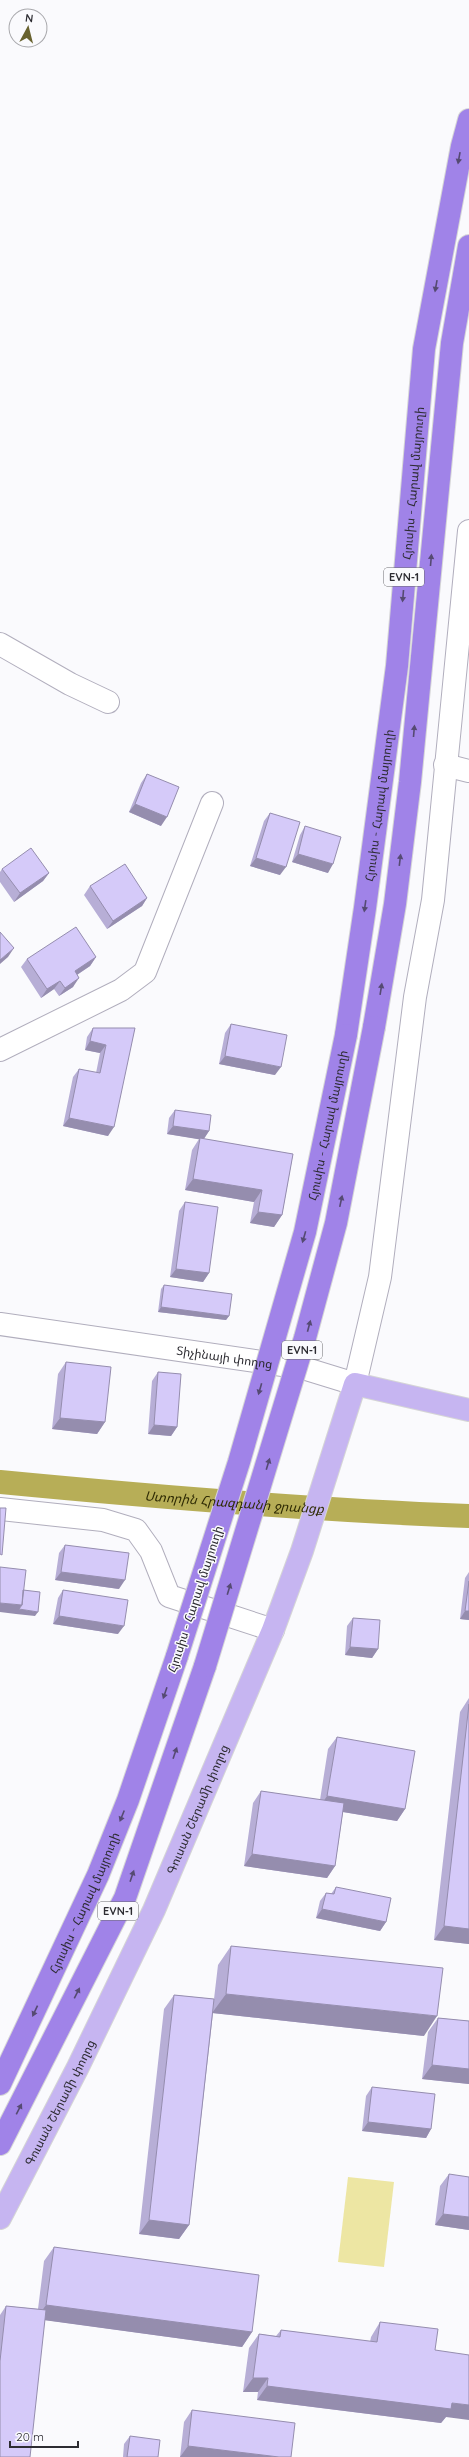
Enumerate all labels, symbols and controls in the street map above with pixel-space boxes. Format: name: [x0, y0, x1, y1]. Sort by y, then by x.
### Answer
north arrow: [8, 8, 48, 48]
text: N: [24, 11, 34, 26]
one-way arrow: [456, 152, 462, 164]
one-way arrow: [433, 280, 439, 292]
street label: Հյուսիս - Հարավ մայրուղի: [399, 406, 427, 560]
one-way arrow: [428, 554, 434, 566]
road number: EVN-1: [384, 568, 424, 586]
one-way arrow: [399, 590, 406, 602]
one-way arrow: [411, 725, 418, 737]
street label: Հյուսիս - Հարավ մայրուղի: [361, 728, 396, 882]
one-way arrow: [397, 854, 403, 866]
one-way arrow: [362, 900, 368, 912]
one-way arrow: [378, 983, 384, 995]
street label: Հյուսիս - Հարավ մայրուղի: [304, 1049, 350, 1202]
one-way arrow: [338, 1194, 344, 1207]
one-way arrow: [301, 1232, 307, 1244]
one-way arrow: [306, 1320, 312, 1333]
road number: EVN-1: [282, 1341, 322, 1359]
street label: Տիչինայի փողոց: [176, 1342, 274, 1371]
one-way arrow: [257, 1384, 263, 1396]
one-way arrow: [265, 1458, 271, 1470]
water label: Ստորին Հրազդանի ջրանցք: [144, 1487, 325, 1518]
street label: Հյուսիս - Հարավ մայրուղի: [164, 1524, 226, 1674]
one-way arrow: [226, 1582, 232, 1594]
one-way arrow: [161, 1687, 167, 1699]
street label: Գուսան Շերամի փողոց: [163, 1742, 231, 1876]
one-way arrow: [172, 1746, 178, 1758]
one-way arrow: [118, 1810, 124, 1822]
street label: Հյուսիս - Հարավ մայրուղի: [46, 1830, 122, 1976]
one-way arrow: [130, 1869, 136, 1881]
road number: EVN-1: [98, 1902, 138, 1920]
one-way arrow: [74, 1987, 80, 1999]
one-way arrow: [32, 2006, 38, 2017]
street label: Գուսան Շերամի փողոց: [21, 2037, 98, 2168]
one-way arrow: [16, 2104, 22, 2115]
scale bar: [10, 2423, 78, 2449]
text: 20 m: [16, 2429, 44, 2444]

